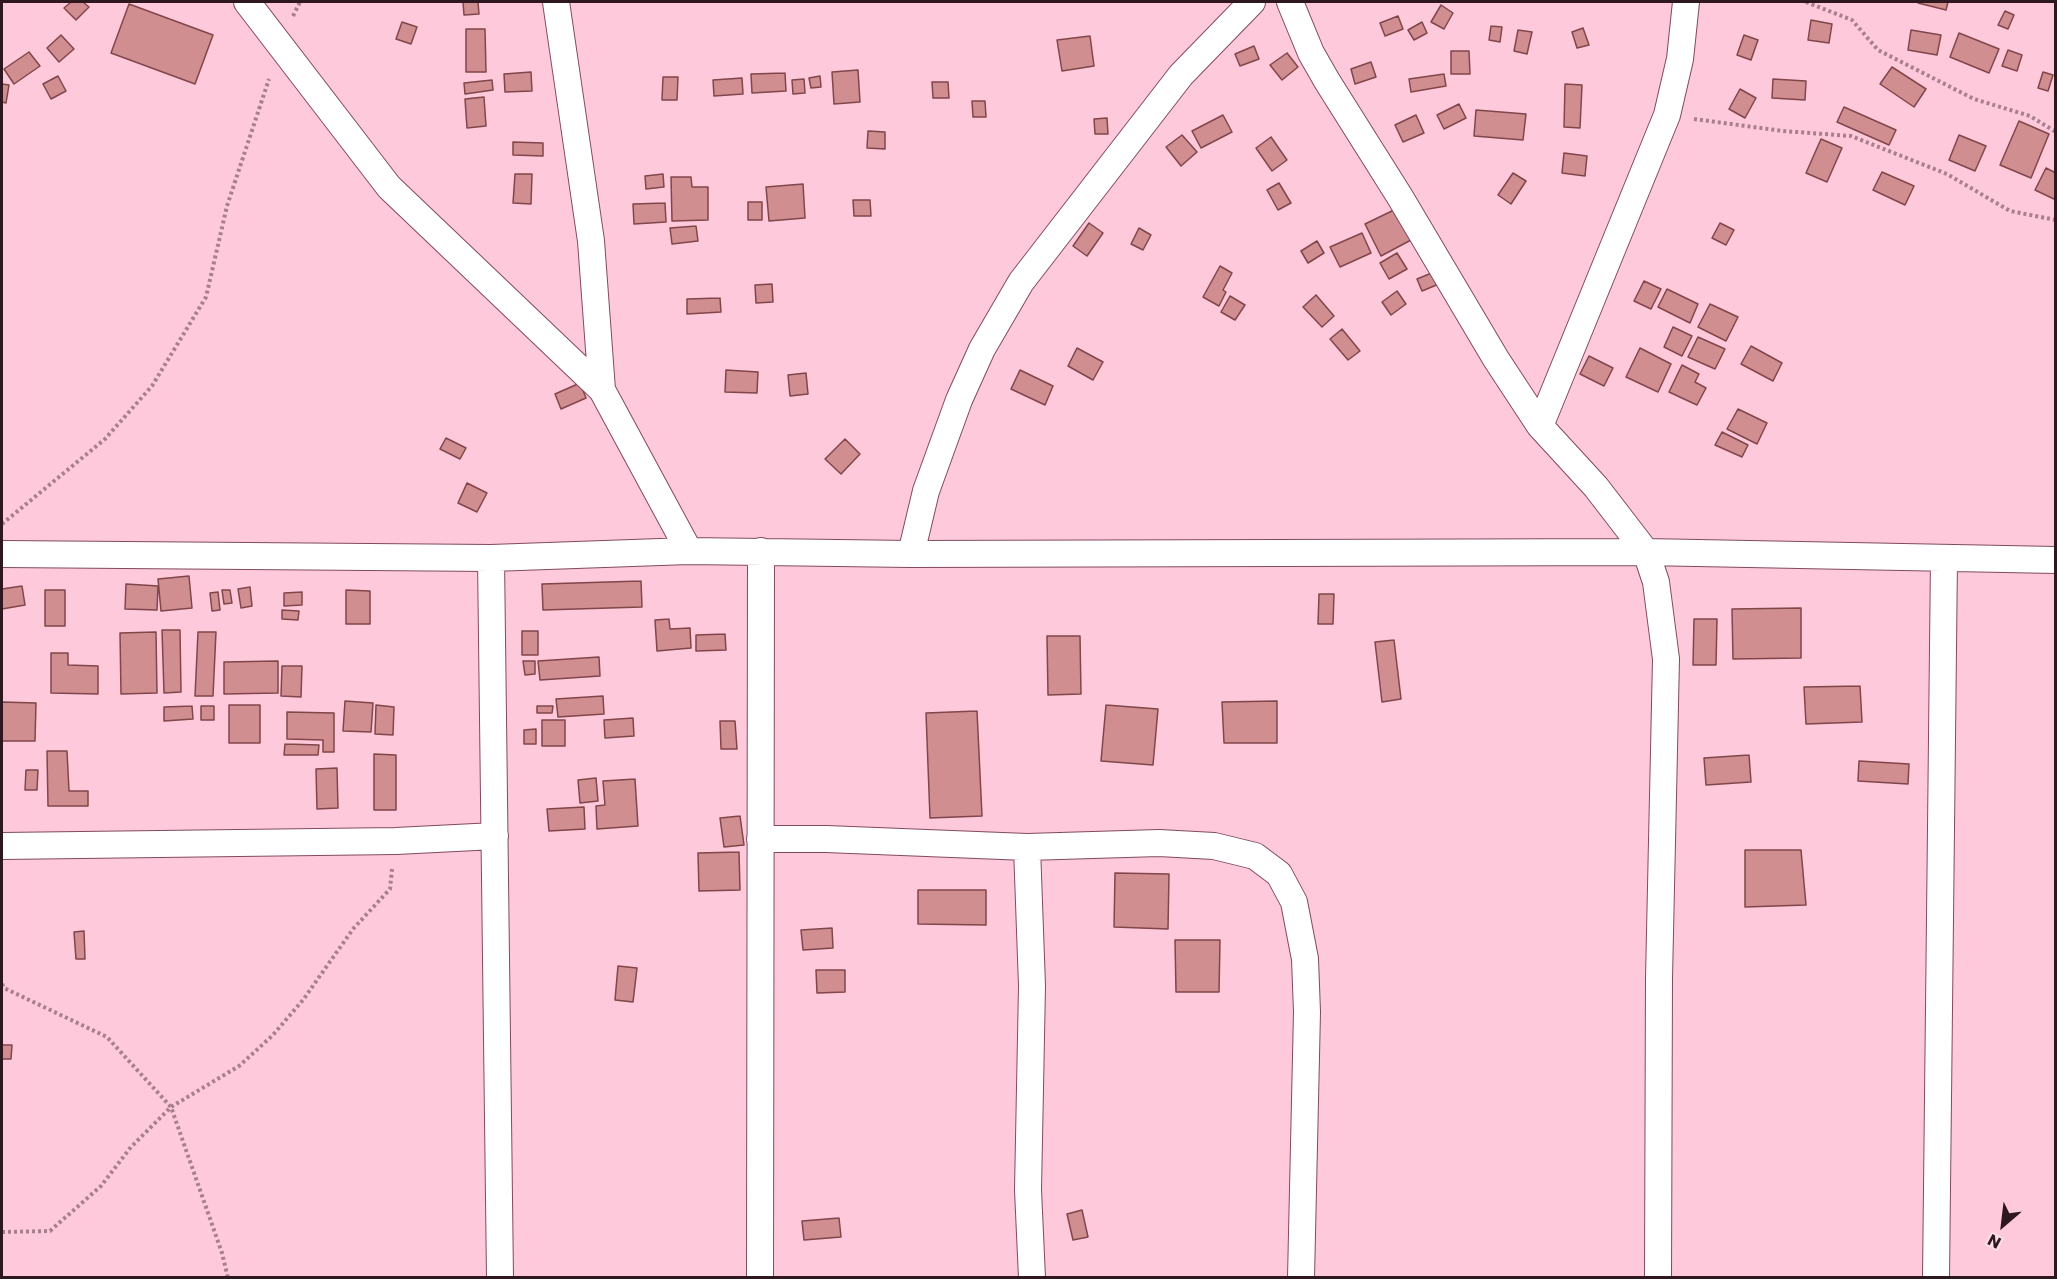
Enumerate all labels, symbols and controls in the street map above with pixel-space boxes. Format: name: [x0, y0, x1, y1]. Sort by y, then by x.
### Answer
north arrow: [1973, 1195, 2033, 1255]
text: N: [1984, 1228, 2005, 1254]

